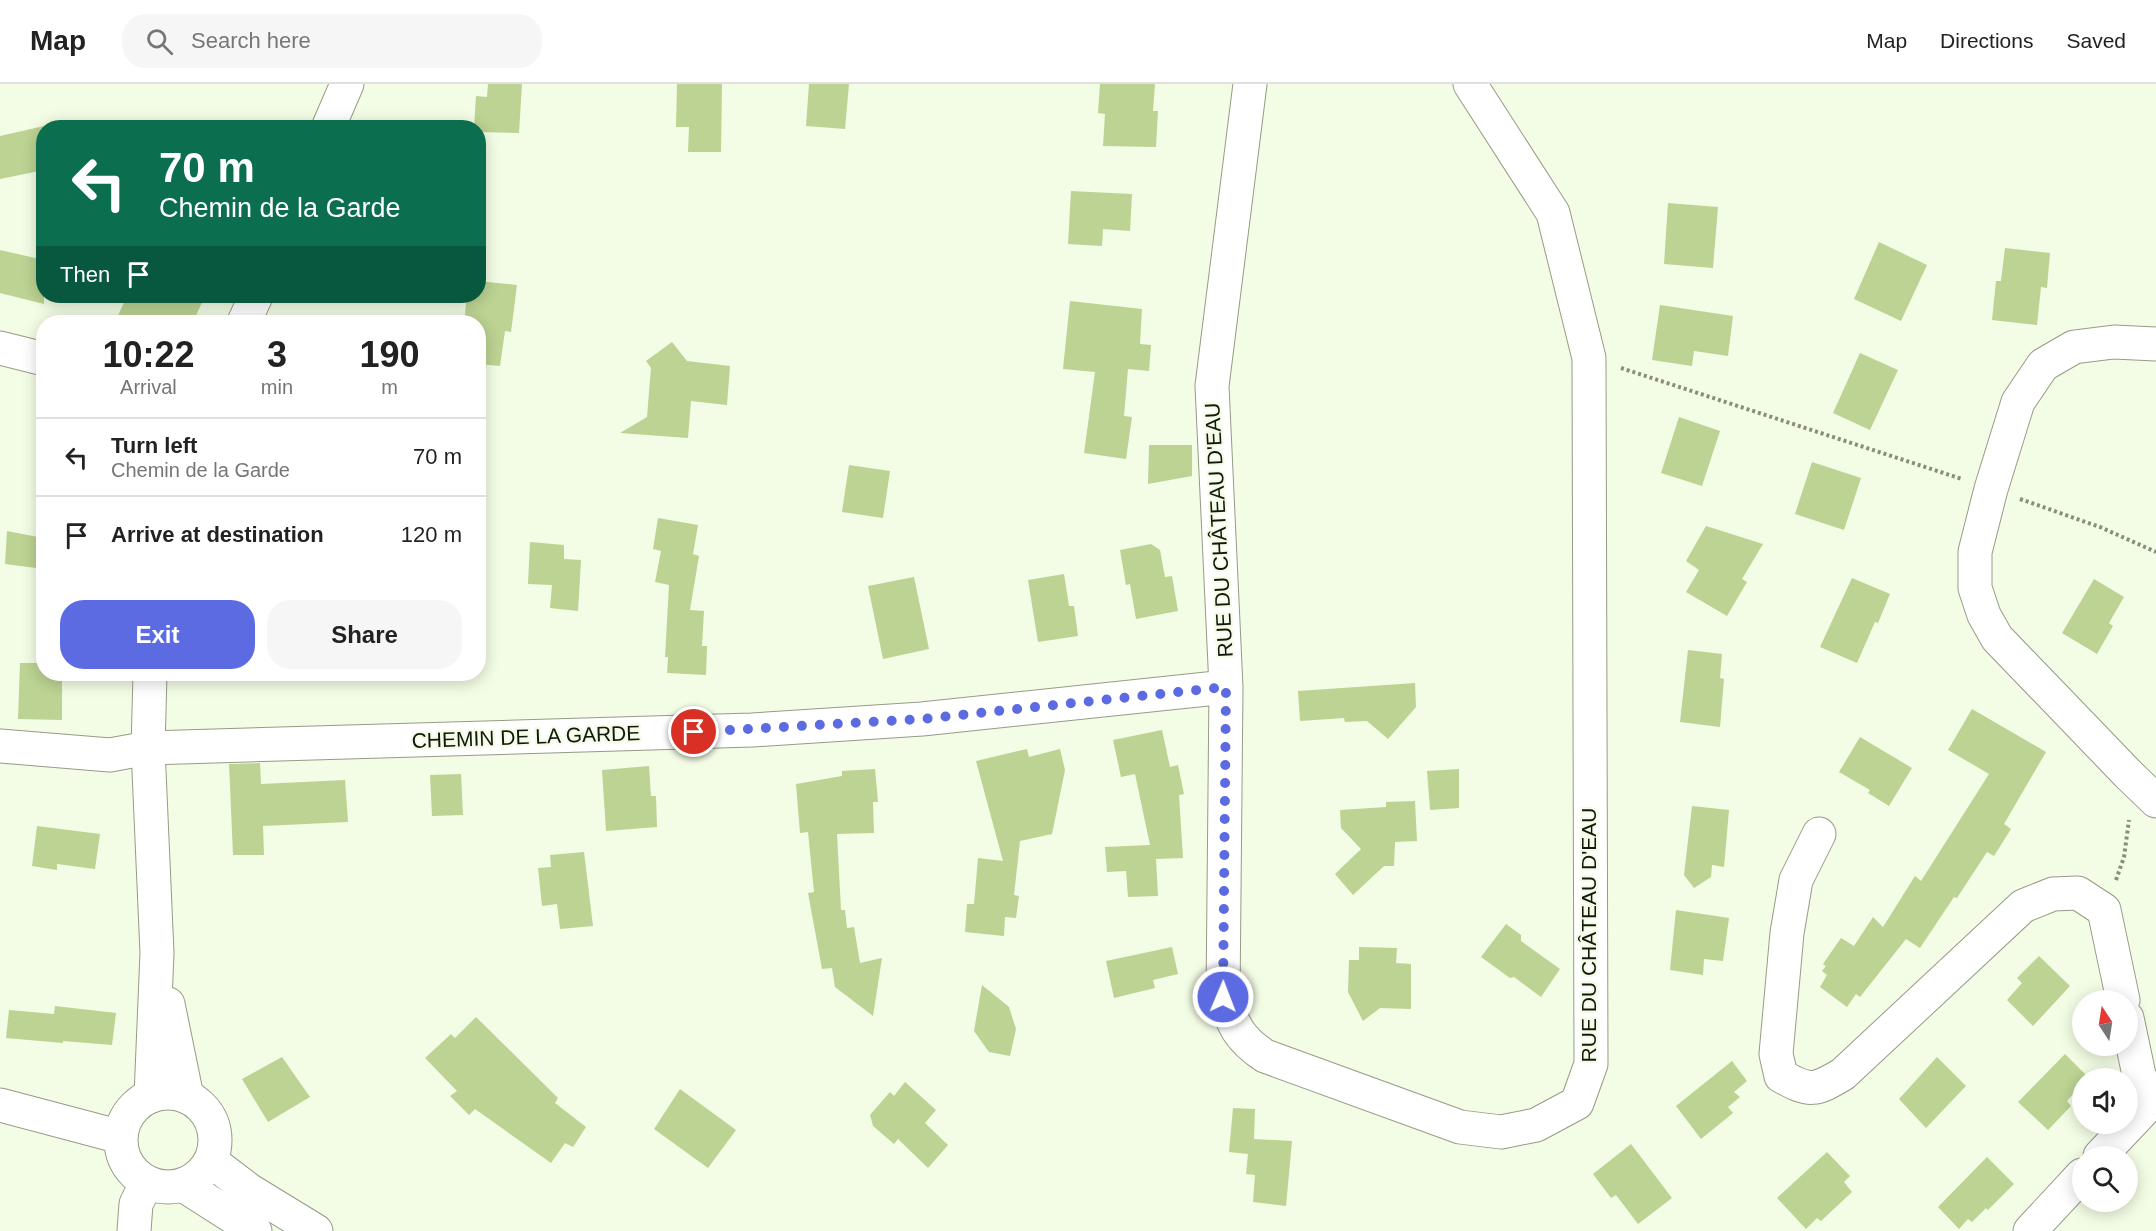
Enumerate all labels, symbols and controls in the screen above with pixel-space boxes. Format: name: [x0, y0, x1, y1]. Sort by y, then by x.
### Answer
search box: [122, 14, 542, 68]
text: Map: [30, 25, 86, 56]
icon: search: [143, 25, 176, 58]
text: Search here: [191, 28, 311, 53]
text: Map: [1866, 29, 1907, 52]
text: Directions: [1940, 29, 2033, 52]
text: Saved: [2066, 29, 2126, 52]
icon: left: [60, 144, 138, 222]
text: 70 m: [159, 144, 255, 191]
text: Chemin de la Garde: [159, 193, 401, 223]
icon: arrive: [122, 258, 155, 291]
text: Then: [60, 262, 110, 287]
text: 10:22: [102, 334, 194, 375]
text: 3: [267, 334, 287, 375]
text: 190: [359, 334, 420, 375]
text: Arrival: [120, 376, 177, 398]
text: min: [261, 376, 293, 398]
text: m: [381, 376, 398, 398]
street label: RUE DU CHÂTEAU D'EAU: [1200, 402, 1237, 658]
text: Turn left: [111, 433, 197, 458]
icon: left: [60, 441, 93, 474]
text: 70 m: [413, 444, 462, 469]
text: Chemin de la Garde: [111, 459, 290, 481]
icon: arrive: [60, 519, 93, 552]
text: Arrive at destination: [111, 522, 324, 547]
text: 120 m: [401, 522, 462, 547]
button: Exit: [60, 600, 255, 669]
button: Share: [267, 600, 462, 669]
pin: [668, 706, 719, 757]
icon: arrive: [677, 715, 710, 748]
street label: CHEMIN DE LA GARDE: [411, 721, 641, 752]
street label: RUE DU CHÂTEAU D'EAU: [1577, 808, 1600, 1062]
position arrow: [1191, 965, 1255, 1029]
north arrow: [2072, 990, 2138, 1056]
map controls: [2072, 990, 2138, 1212]
button: sound: [2072, 1068, 2138, 1134]
button: search: [2072, 1146, 2138, 1212]

